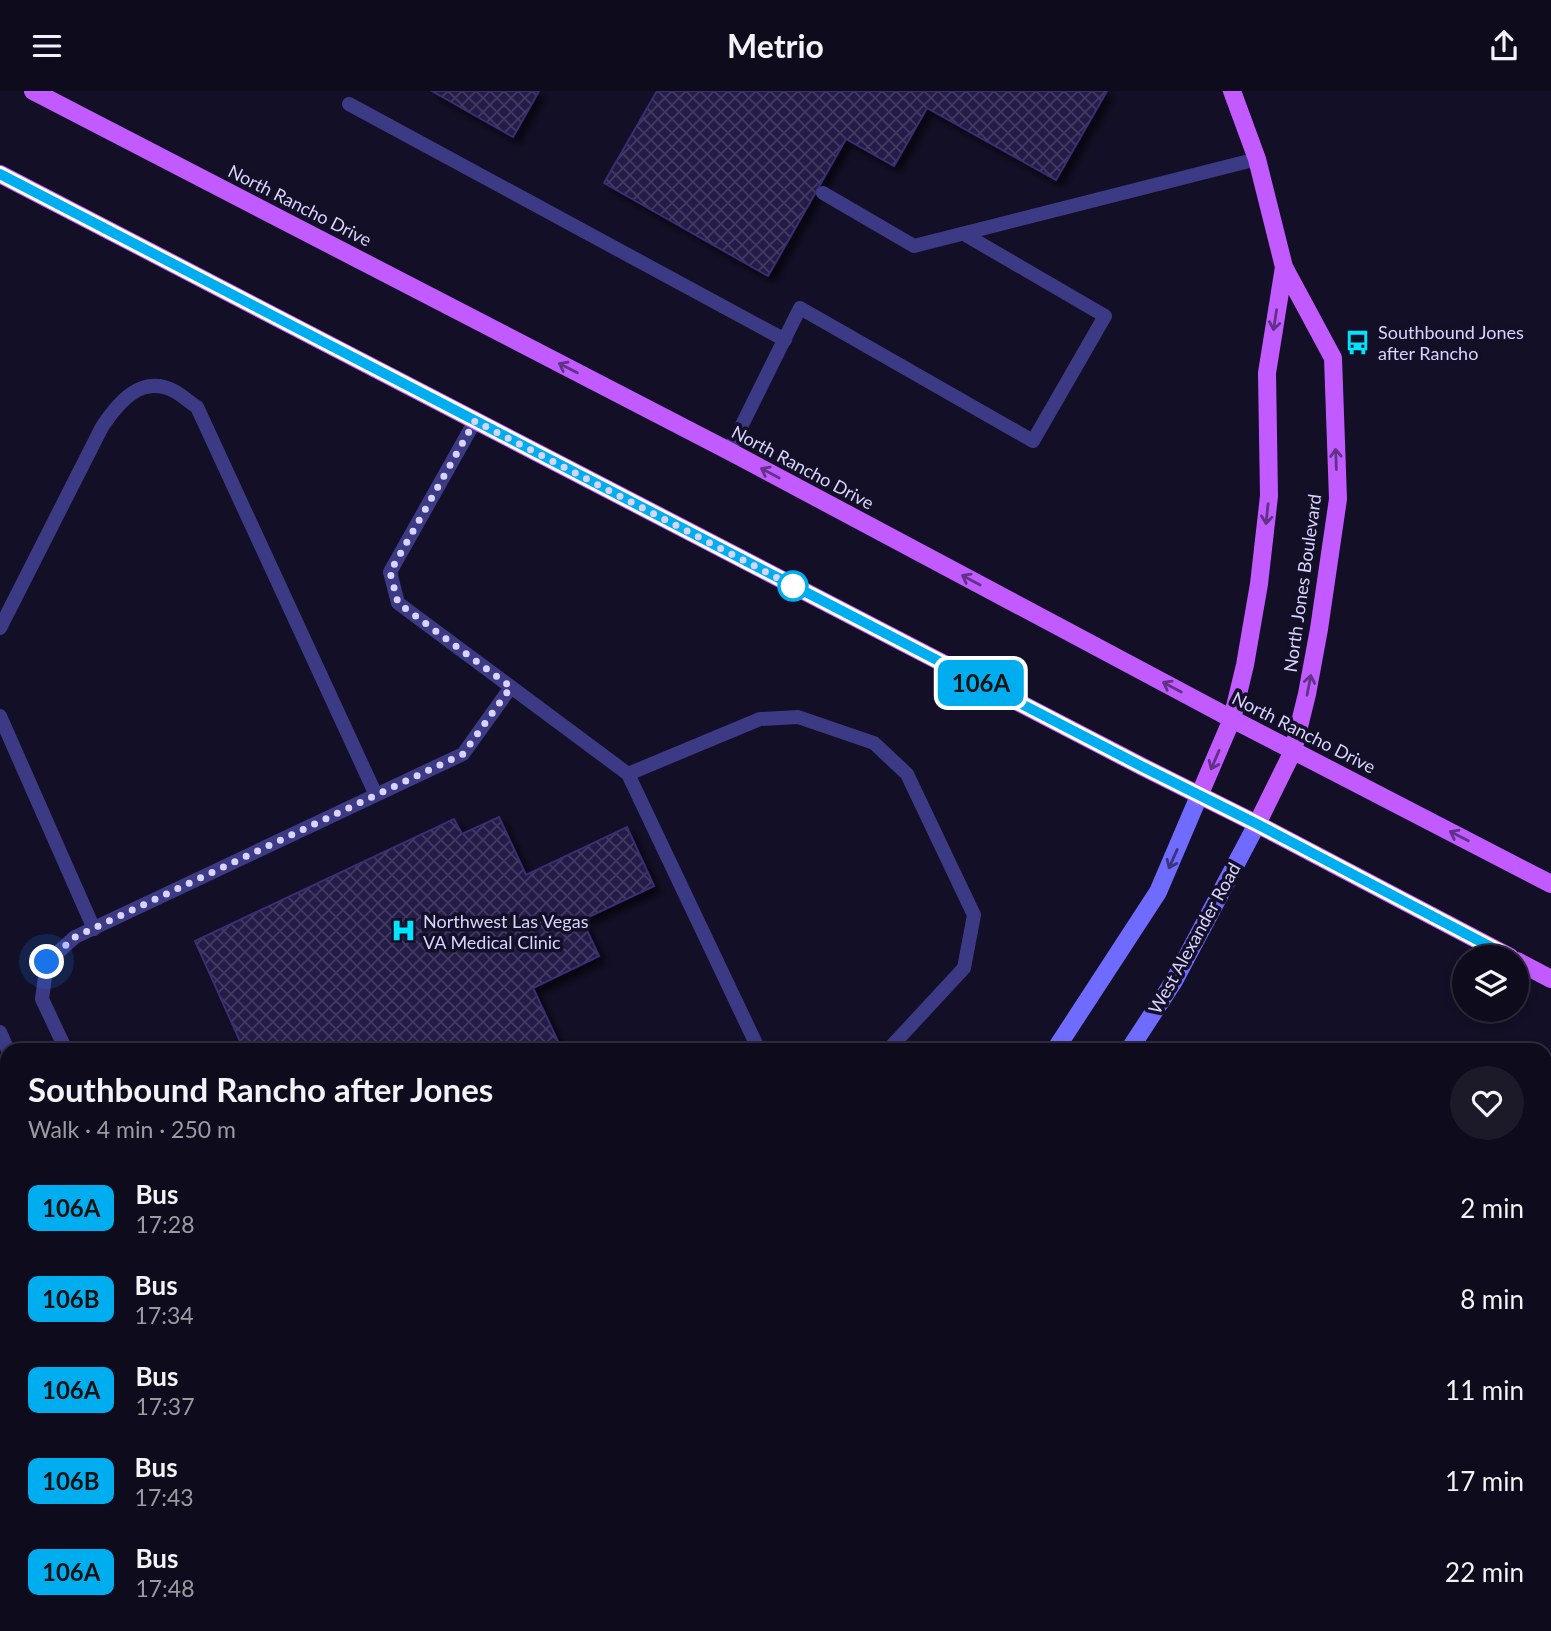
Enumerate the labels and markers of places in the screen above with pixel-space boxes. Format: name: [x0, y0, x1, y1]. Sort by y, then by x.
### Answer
place label: Southbound Jones after Rancho: [1378, 321, 1524, 364]
bus stop icon: Southbound Jones after Rancho: [1344, 328, 1372, 356]
unlabelled marker: [778, 571, 808, 601]
place label: Northwest Las Vegas VA Medical Clinic: [423, 910, 589, 953]
hospital icon: Northwest Las Vegas VA Medical Clinic: [389, 917, 417, 945]

